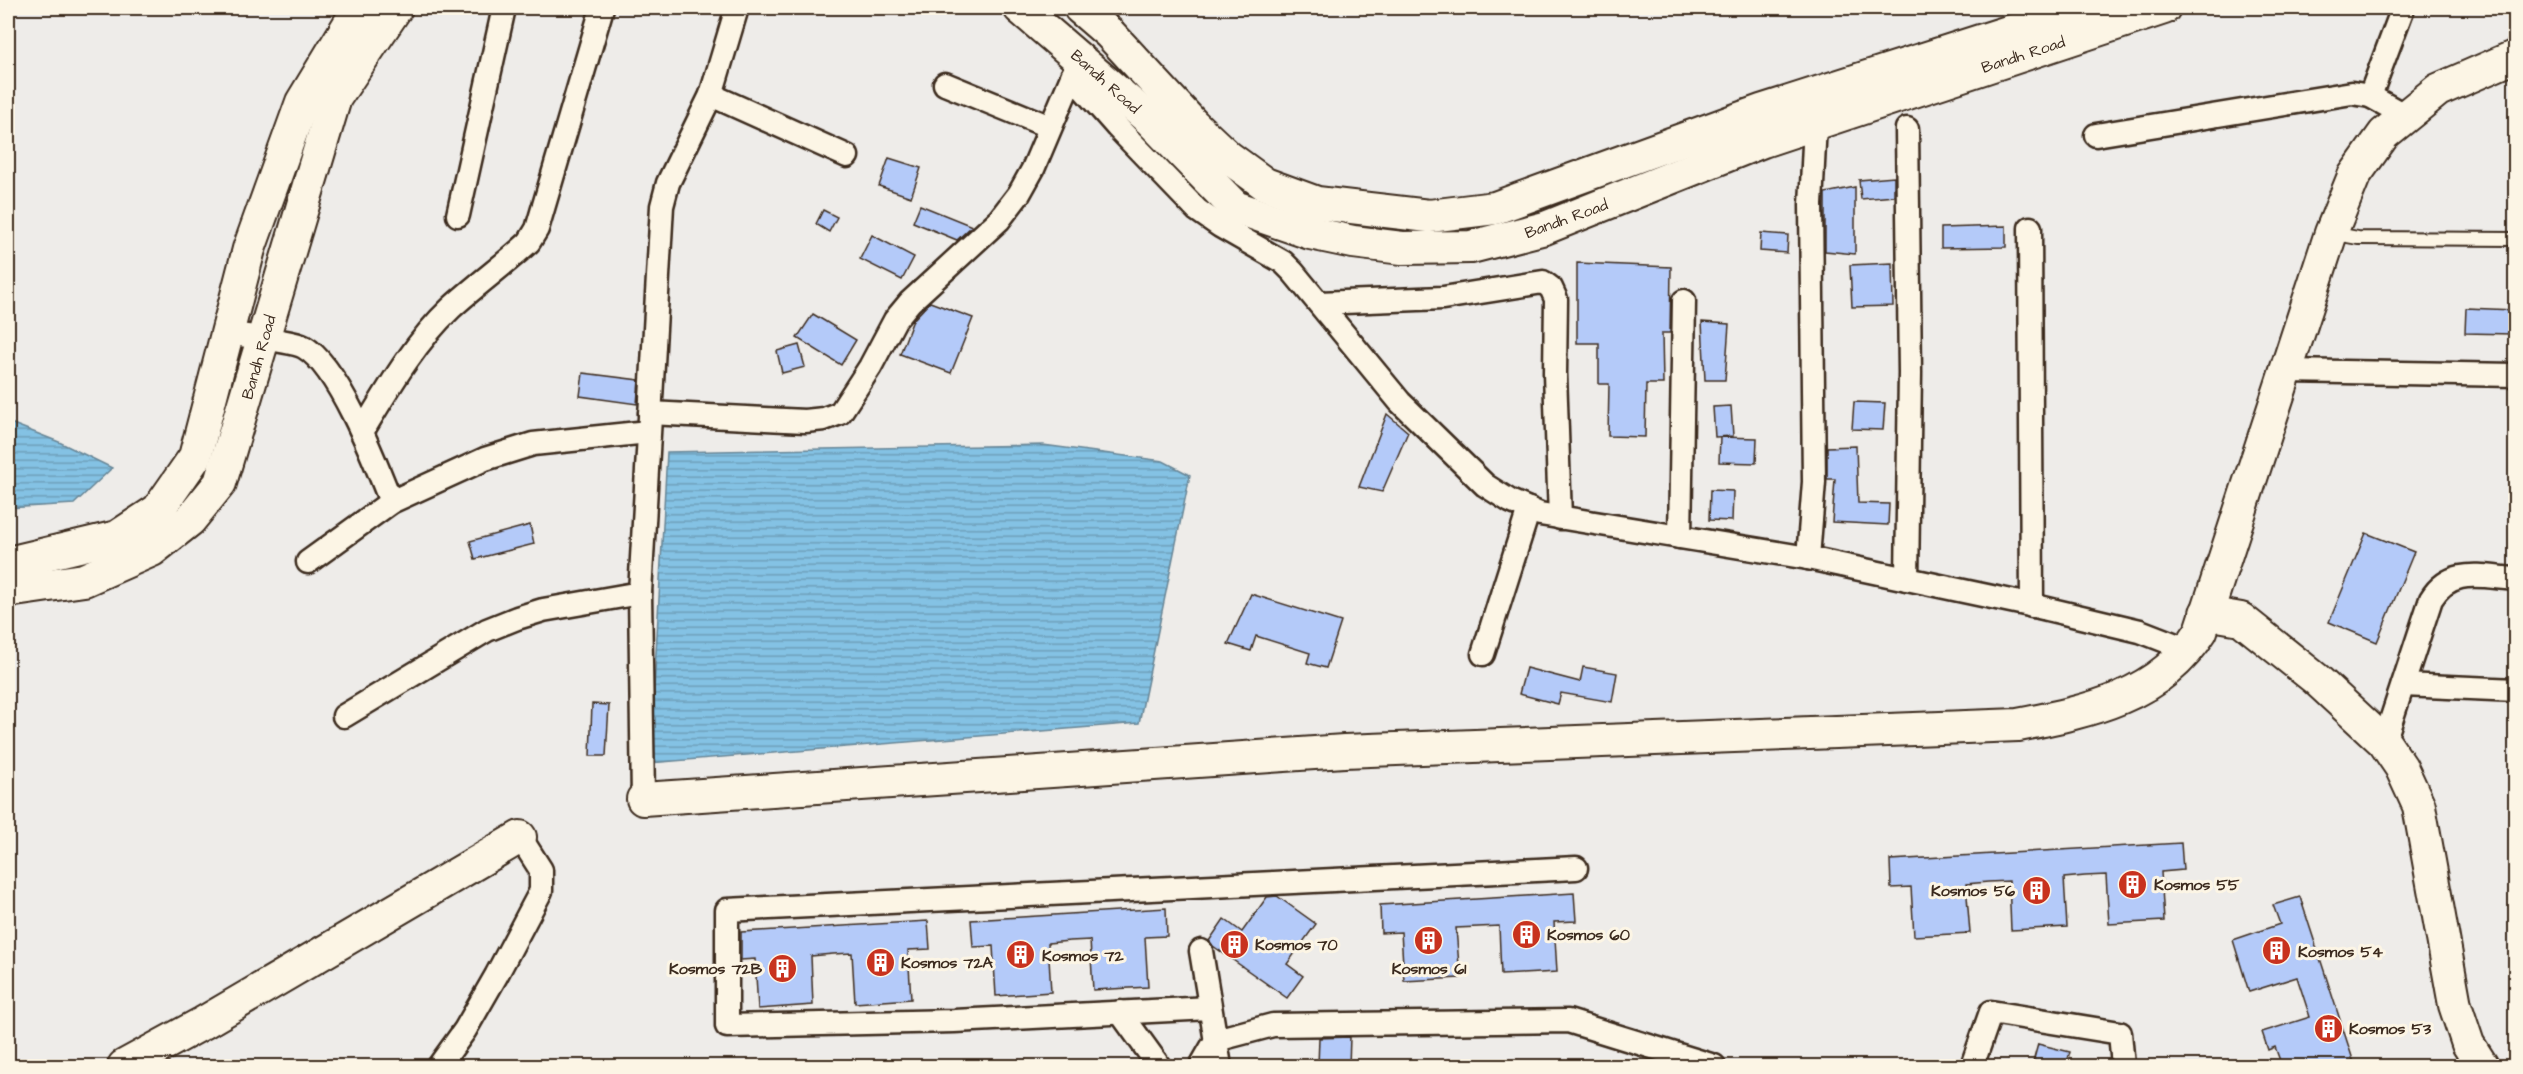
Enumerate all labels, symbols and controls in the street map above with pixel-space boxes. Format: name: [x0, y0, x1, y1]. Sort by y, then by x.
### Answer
street label: Bandh Road: [1979, 31, 2068, 79]
street label: Bandh Road: [1066, 45, 1145, 119]
street label: Bandh Road: [1522, 194, 1611, 244]
street label: Bandh Road: [236, 313, 281, 402]
building icon: Kosmos 55: [2117, 868, 2149, 900]
building icon: Kosmos 56: [2020, 874, 2052, 906]
place label: Kosmos 55: [2154, 874, 2240, 896]
place label: Kosmos 56: [1931, 880, 2015, 902]
building icon: Kosmos 60: [1510, 918, 1542, 950]
building icon: Kosmos 61: [1413, 924, 1445, 956]
place label: Kosmos 60: [1547, 924, 1630, 946]
building icon: Kosmos 70: [1218, 928, 1250, 960]
place label: Kosmos 70: [1255, 934, 1338, 956]
building icon: Kosmos 54: [2261, 935, 2293, 967]
building icon: Kosmos 72: [1005, 939, 1037, 971]
place label: Kosmos 54: [2298, 941, 2383, 963]
place label: Kosmos 72: [1042, 945, 1124, 967]
building icon: Kosmos 72A: [864, 946, 896, 978]
building icon: Kosmos 72B: [767, 952, 799, 984]
place label: Kosmos 72A: [901, 952, 994, 974]
place label: Kosmos 72B: [669, 958, 763, 980]
place label: Kosmos 61: [1392, 958, 1467, 980]
building icon: Kosmos 53: [2312, 1012, 2344, 1044]
place label: Kosmos 53: [2349, 1018, 2432, 1040]

